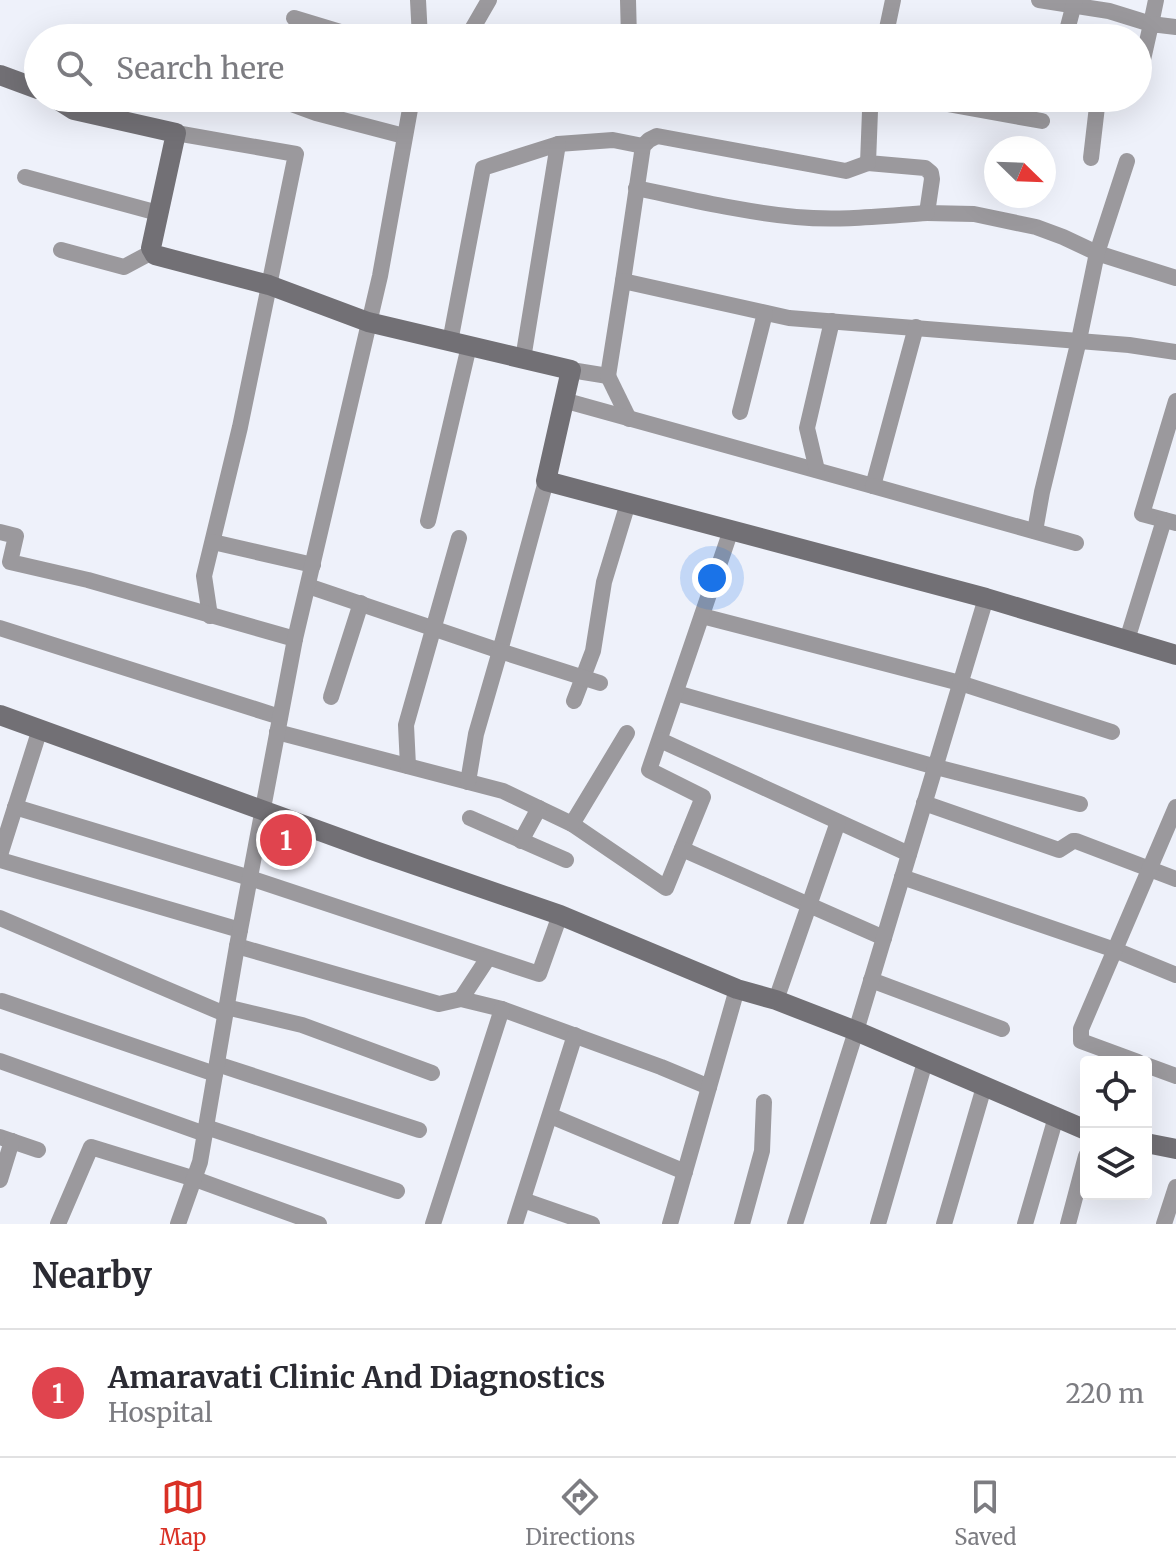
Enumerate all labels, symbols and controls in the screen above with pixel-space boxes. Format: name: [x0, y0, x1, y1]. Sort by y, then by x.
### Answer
search box: [24, 24, 1152, 112]
icon: search: [52, 46, 96, 90]
text: Search here: [116, 49, 284, 87]
north arrow: [984, 136, 1056, 208]
your location: [692, 558, 732, 598]
pin: 1: [260, 810, 312, 870]
map controls: [1080, 1056, 1152, 1200]
button: locate: [1080, 1056, 1152, 1128]
button: layers: [1080, 1128, 1152, 1200]
text: Nearby: [32, 1255, 152, 1297]
text: Amaravati Clinic And Diagnostics: [108, 1358, 605, 1396]
text: 1: [52, 1377, 64, 1410]
text: 220 m: [1065, 1377, 1144, 1410]
text: Hospital: [108, 1396, 213, 1429]
tab: Map: [159, 1475, 206, 1551]
tab: Directions: [525, 1475, 635, 1551]
tab: Saved: [954, 1475, 1017, 1551]

